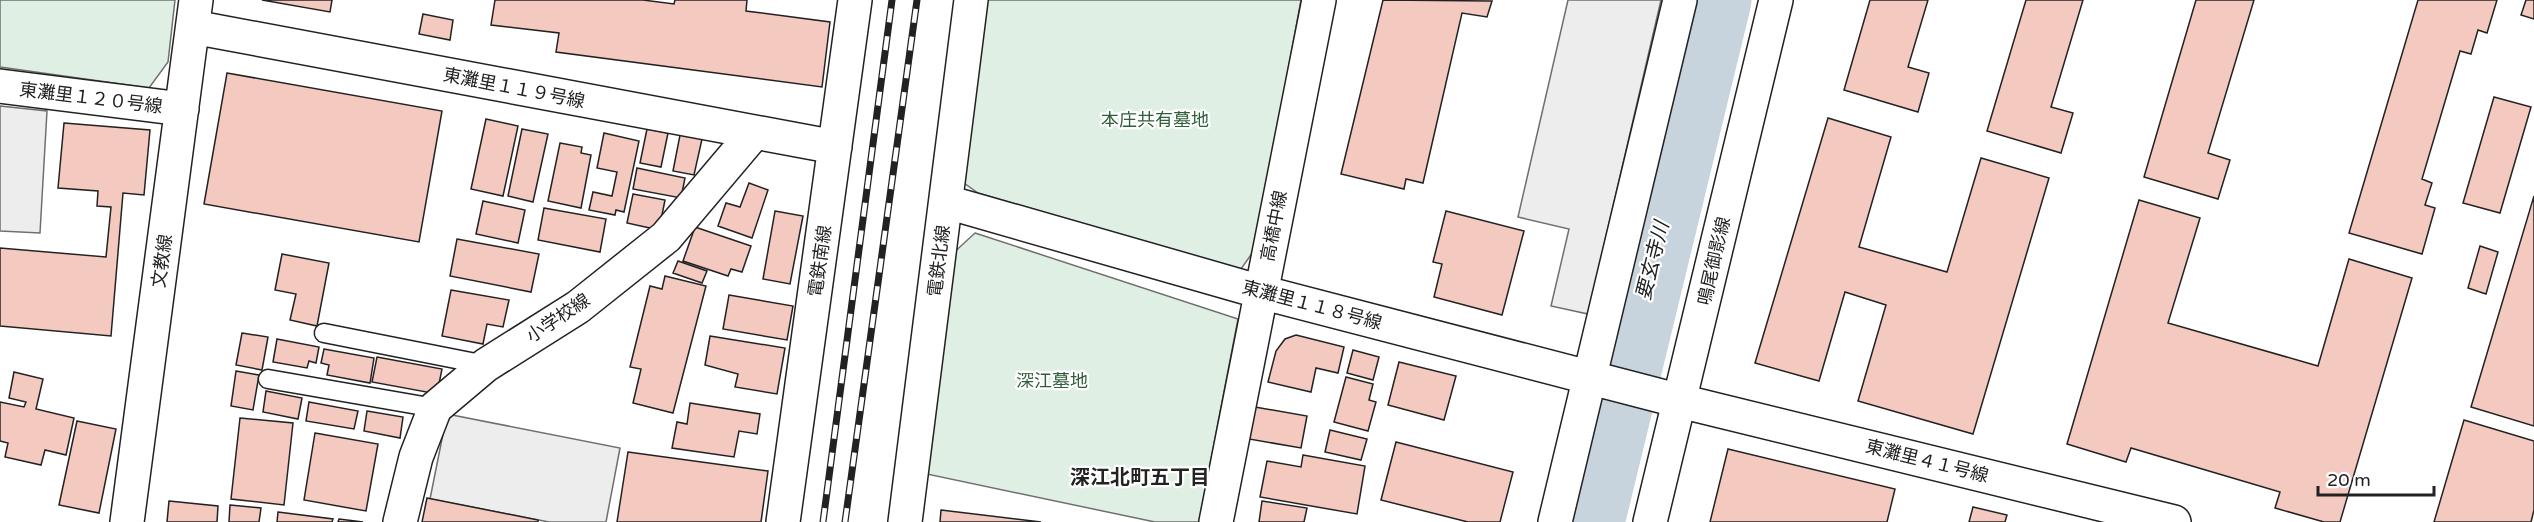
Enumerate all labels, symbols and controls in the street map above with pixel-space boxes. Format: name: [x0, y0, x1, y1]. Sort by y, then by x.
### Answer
street label: 東灘里１１９号線: [441, 63, 587, 113]
street label: 東灘里１２０号線: [18, 78, 164, 118]
park label: 本庄共有墓地: [1101, 109, 1209, 131]
street label: 高橋中線: [1256, 189, 1292, 263]
street label: 鳴尾御影線: [1693, 215, 1735, 307]
water label: 要玄寺川: [1632, 217, 1675, 303]
street label: 電鉄南線: [804, 224, 836, 298]
street label: 電鉄北線: [924, 224, 954, 298]
street label: 文教線: [147, 233, 177, 289]
street label: 東灘里１１８号線: [1240, 276, 1384, 334]
street label: 小学校線: [522, 289, 594, 347]
park label: 深江墓地: [1016, 370, 1088, 392]
street label: 東灘里４１号線: [1863, 435, 1991, 487]
scale bar: [2318, 459, 2434, 497]
district label: 深江北町五丁目: [1070, 466, 1210, 490]
text: 20 m: [2327, 469, 2371, 491]

